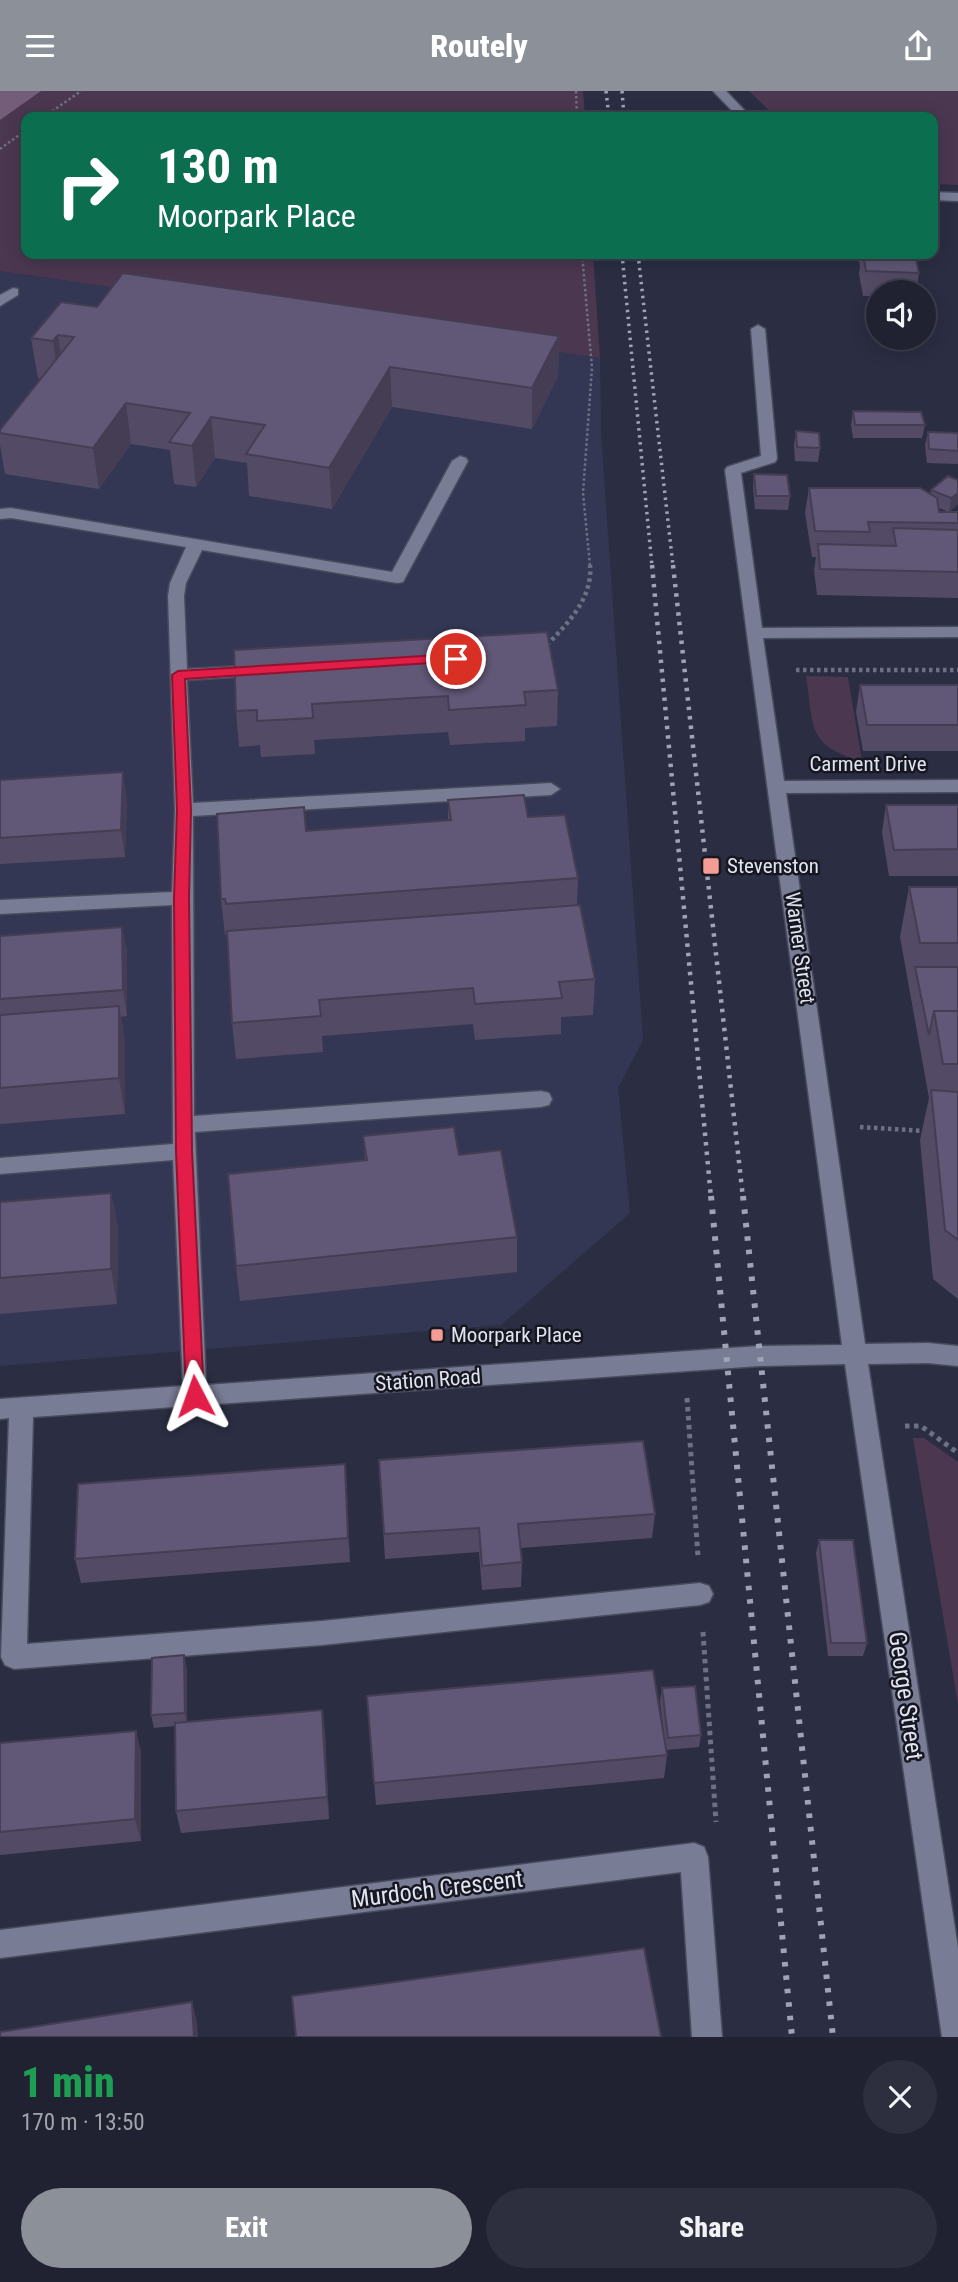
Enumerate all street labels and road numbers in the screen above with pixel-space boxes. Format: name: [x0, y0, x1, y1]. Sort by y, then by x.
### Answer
street label: Carment Drive: [809, 752, 927, 776]
street label: Warner Street: [780, 891, 820, 1005]
street label: Station Road: [374, 1364, 482, 1396]
street label: George Street: [883, 1630, 929, 1762]
street label: Murdoch Crescent: [349, 1865, 525, 1913]

